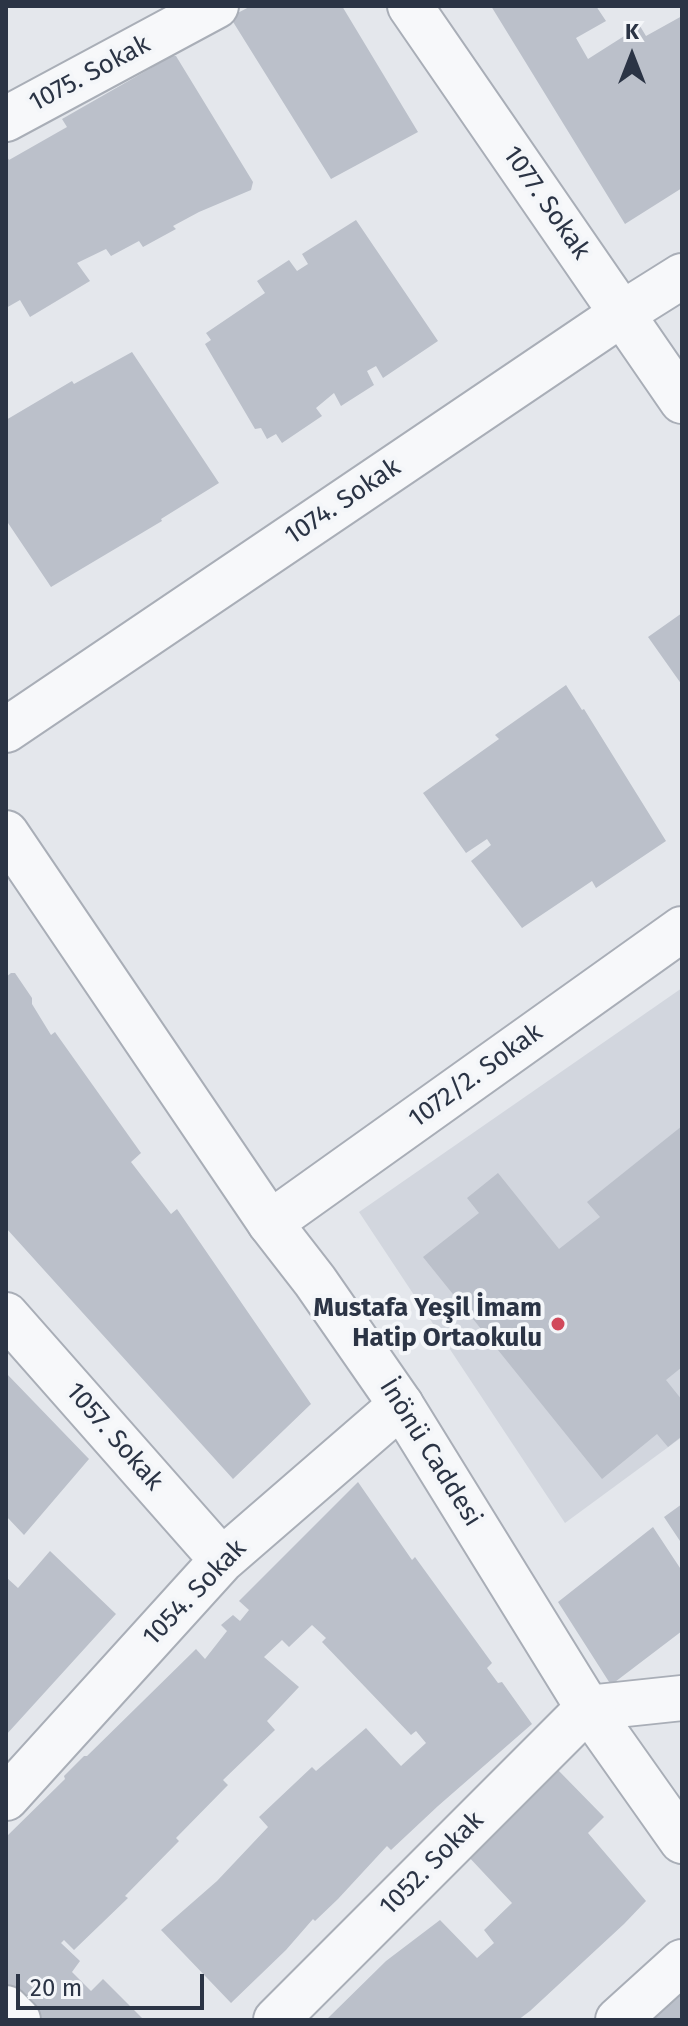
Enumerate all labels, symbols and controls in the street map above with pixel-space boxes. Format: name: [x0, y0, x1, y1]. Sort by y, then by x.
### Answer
north arrow: [592, 16, 672, 96]
text: K: [625, 18, 639, 45]
street label: 1075. Sokak: [24, 29, 156, 119]
street label: 1077. Sokak: [496, 140, 596, 266]
street label: 1074. Sokak: [279, 452, 407, 552]
street label: 1072/2. Sokak: [403, 1017, 549, 1135]
place label: Mustafa Yeşil İmam Hatip Ortaokulu: [313, 1293, 542, 1354]
marker: Mustafa Yeşil İmam Hatip Ortaokulu: [549, 1315, 567, 1333]
street label: İnönü Caddesi: [372, 1373, 488, 1533]
street label: 1057. Sokak: [59, 1377, 169, 1497]
street label: 1054. Sokak: [137, 1533, 253, 1653]
street label: 1052. Sokak: [374, 1806, 490, 1922]
scale bar: [20, 1958, 208, 2008]
text: 20 m: [30, 1974, 82, 2002]

